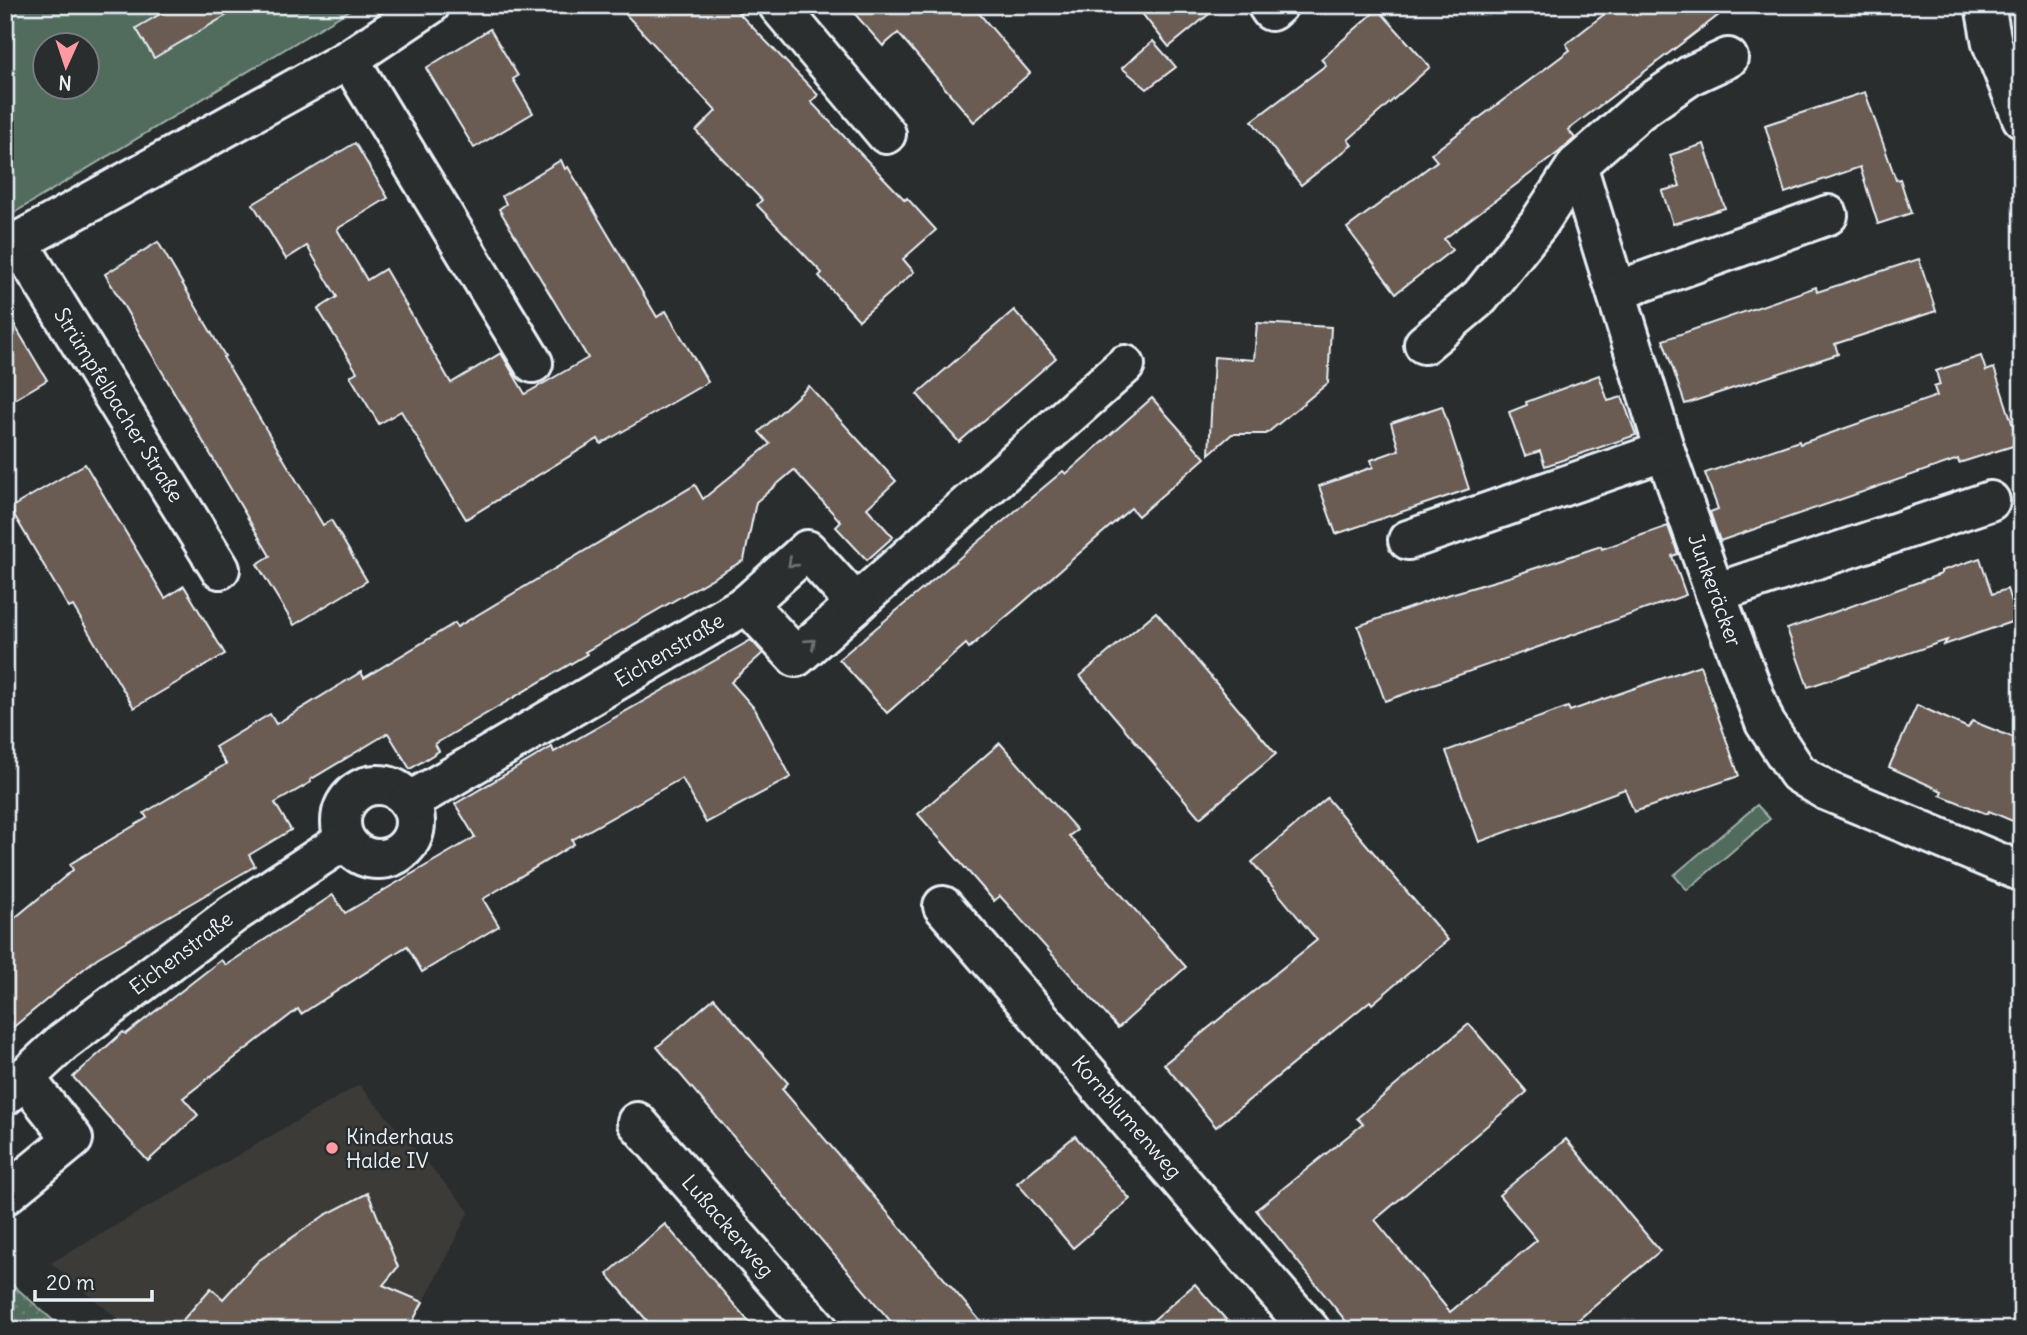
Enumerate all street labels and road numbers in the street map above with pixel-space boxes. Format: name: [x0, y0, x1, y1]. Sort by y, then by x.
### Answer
street label: Strümpfelbacher Straße: [48, 303, 190, 507]
street label: Junkeräcker: [1682, 530, 1748, 651]
street label: Eichenstraße: [609, 607, 729, 693]
street label: Eichenstraße: [124, 905, 238, 1001]
street label: Kornblumenweg: [1066, 1050, 1188, 1184]
street label: Lußackerweg: [676, 1169, 780, 1283]

